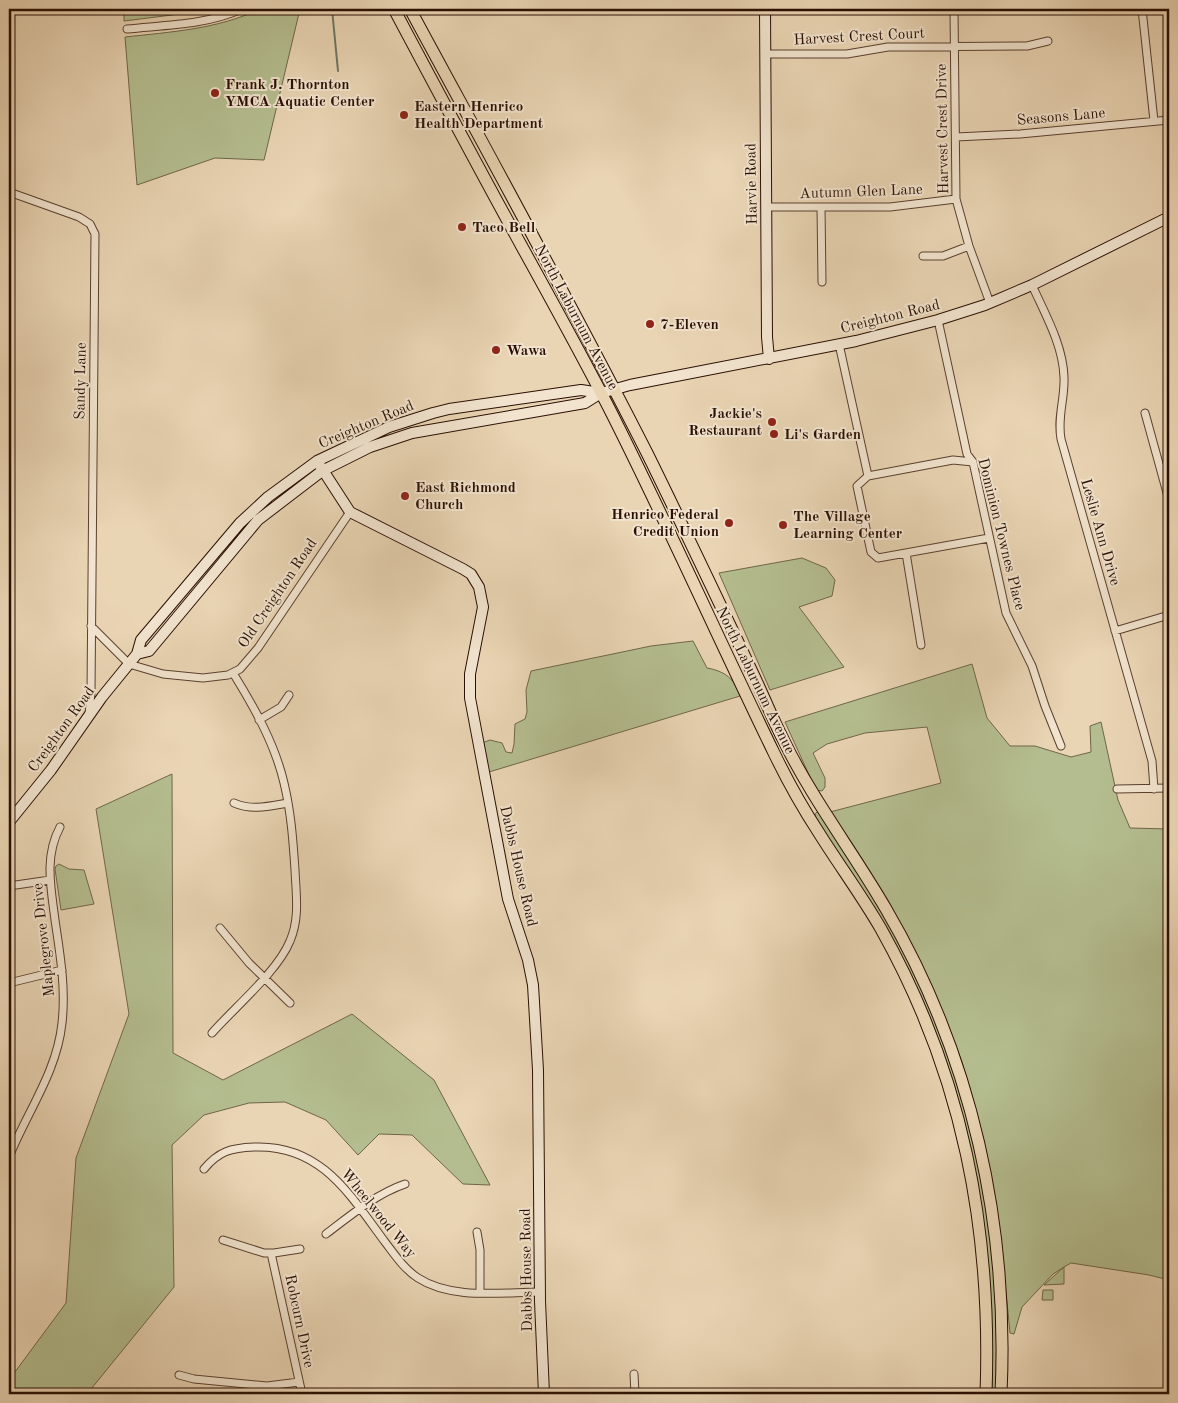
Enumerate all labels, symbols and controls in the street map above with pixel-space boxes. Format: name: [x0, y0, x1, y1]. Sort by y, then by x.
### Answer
street label: Harvest Crest Court: [793, 27, 925, 48]
street label: Harvest Crest Drive: [935, 63, 952, 194]
place label: Frank J. Thornton YMCA Aquatic Center: [225, 78, 375, 110]
marker: Frank J. Thornton YMCA Aquatic Center: [209, 87, 221, 99]
place label: Eastern Henrico Health Department: [414, 100, 544, 132]
street label: Seasons Lane: [1016, 106, 1106, 129]
marker: Eastern Henrico Health Department: [398, 109, 410, 121]
street label: Harvie Road: [744, 143, 761, 225]
street label: Autumn Glen Lane: [799, 183, 923, 202]
marker: Taco Bell: [456, 221, 468, 233]
place label: Taco Bell: [472, 221, 536, 236]
street label: North Laburnum Avenue: [531, 243, 620, 393]
street label: Creighton Road: [839, 298, 942, 337]
marker: 7-Eleven: [644, 318, 656, 330]
place label: 7-Eleven: [660, 318, 719, 333]
street label: Sandy Lane: [73, 342, 90, 420]
marker: Wawa: [490, 344, 502, 356]
place label: Wawa: [506, 344, 547, 359]
street label: Creighton Road: [317, 399, 417, 452]
place label: Jackie's Restaurant: [688, 407, 763, 439]
marker: Jackie's Restaurant: [766, 416, 778, 428]
marker: Li's Garden: [768, 428, 780, 440]
place label: Li's Garden: [784, 428, 861, 443]
street label: Dominion Townes Place: [974, 457, 1027, 612]
street label: Leslie Ann Drive: [1077, 477, 1122, 588]
place label: East Richmond Church: [415, 481, 516, 513]
marker: East Richmond Church: [399, 490, 411, 502]
place label: Henrico Federal Credit Union: [611, 508, 719, 540]
place label: The Village Learning Center: [793, 510, 903, 542]
marker: Henrico Federal Credit Union: [723, 517, 735, 529]
marker: The Village Learning Center: [777, 519, 789, 531]
street label: Old Creighton Road: [236, 536, 320, 651]
street label: North Laburnum Avenue: [712, 605, 797, 757]
street label: Creighton Road: [26, 684, 98, 775]
street label: Dabbs House Road: [496, 804, 539, 928]
street label: Maplegrove Drive: [31, 882, 58, 997]
street label: Wheelwood Way: [337, 1167, 418, 1261]
street label: Dabbs House Road: [519, 1208, 536, 1332]
street label: Robcurn Drive: [281, 1273, 316, 1369]

